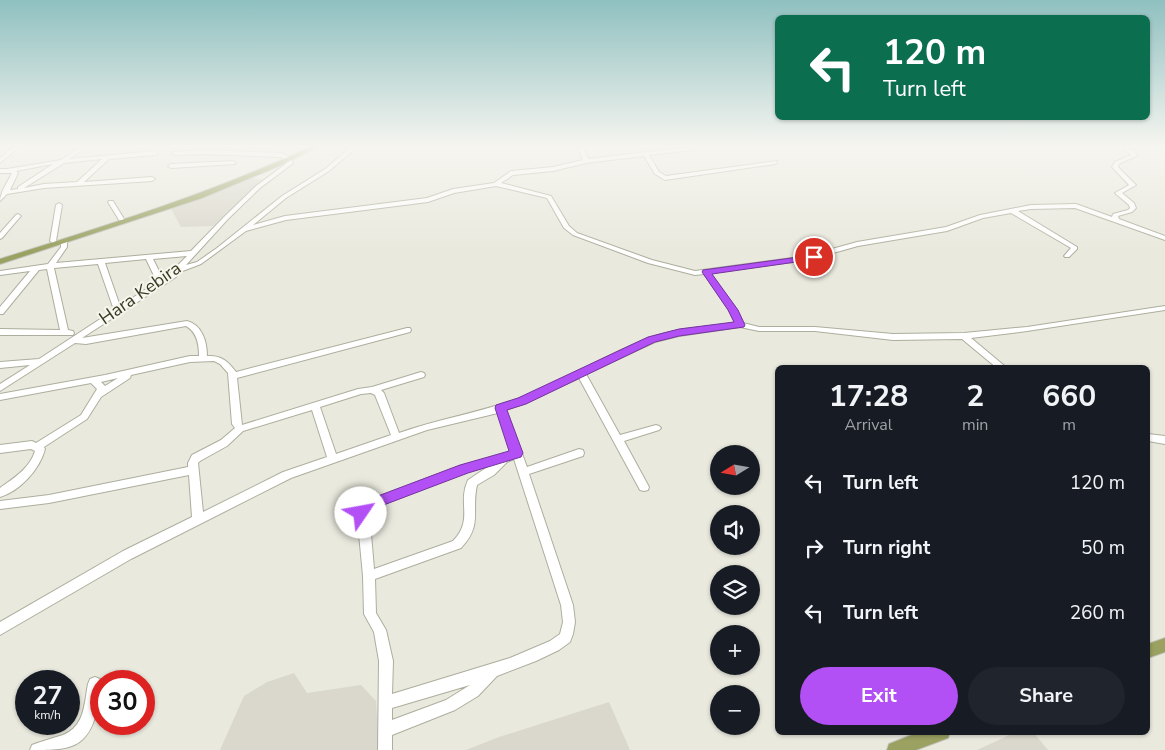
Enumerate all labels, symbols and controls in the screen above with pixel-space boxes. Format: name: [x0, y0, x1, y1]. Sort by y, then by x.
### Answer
text: 120 m: [883, 29, 986, 76]
icon: left: [800, 35, 865, 100]
text: Turn left: [883, 74, 966, 104]
pin: [793, 236, 835, 278]
icon: arrive: [800, 243, 828, 271]
street label: Hara Kebira: [94, 256, 186, 330]
text: 17:28: [829, 376, 908, 417]
text: 2: [966, 376, 984, 417]
text: 660: [1042, 376, 1096, 417]
text: Arrival: [844, 414, 893, 436]
text: min: [962, 414, 988, 436]
text: m: [1062, 414, 1076, 436]
north arrow: [710, 445, 760, 495]
map controls: [710, 445, 760, 735]
icon: left: [800, 469, 828, 497]
text: Turn left: [843, 470, 918, 496]
text: 120 m: [1070, 470, 1125, 496]
position arrow: [334, 486, 386, 538]
button: sound: [710, 505, 760, 555]
icon: right: [800, 534, 828, 562]
text: Turn right: [843, 535, 930, 561]
text: 50 m: [1081, 535, 1125, 561]
button: layers: [710, 565, 760, 615]
icon: left: [800, 599, 828, 627]
text: Turn left: [843, 600, 918, 626]
text: 260 m: [1070, 600, 1125, 626]
button: +: [710, 625, 760, 675]
button: Exit: [800, 667, 958, 725]
button: Share: [968, 667, 1125, 725]
speed limit sign: 30: [90, 670, 155, 735]
text: 27: [32, 679, 63, 713]
button: −: [710, 685, 760, 735]
text: km/h: [34, 707, 61, 723]

